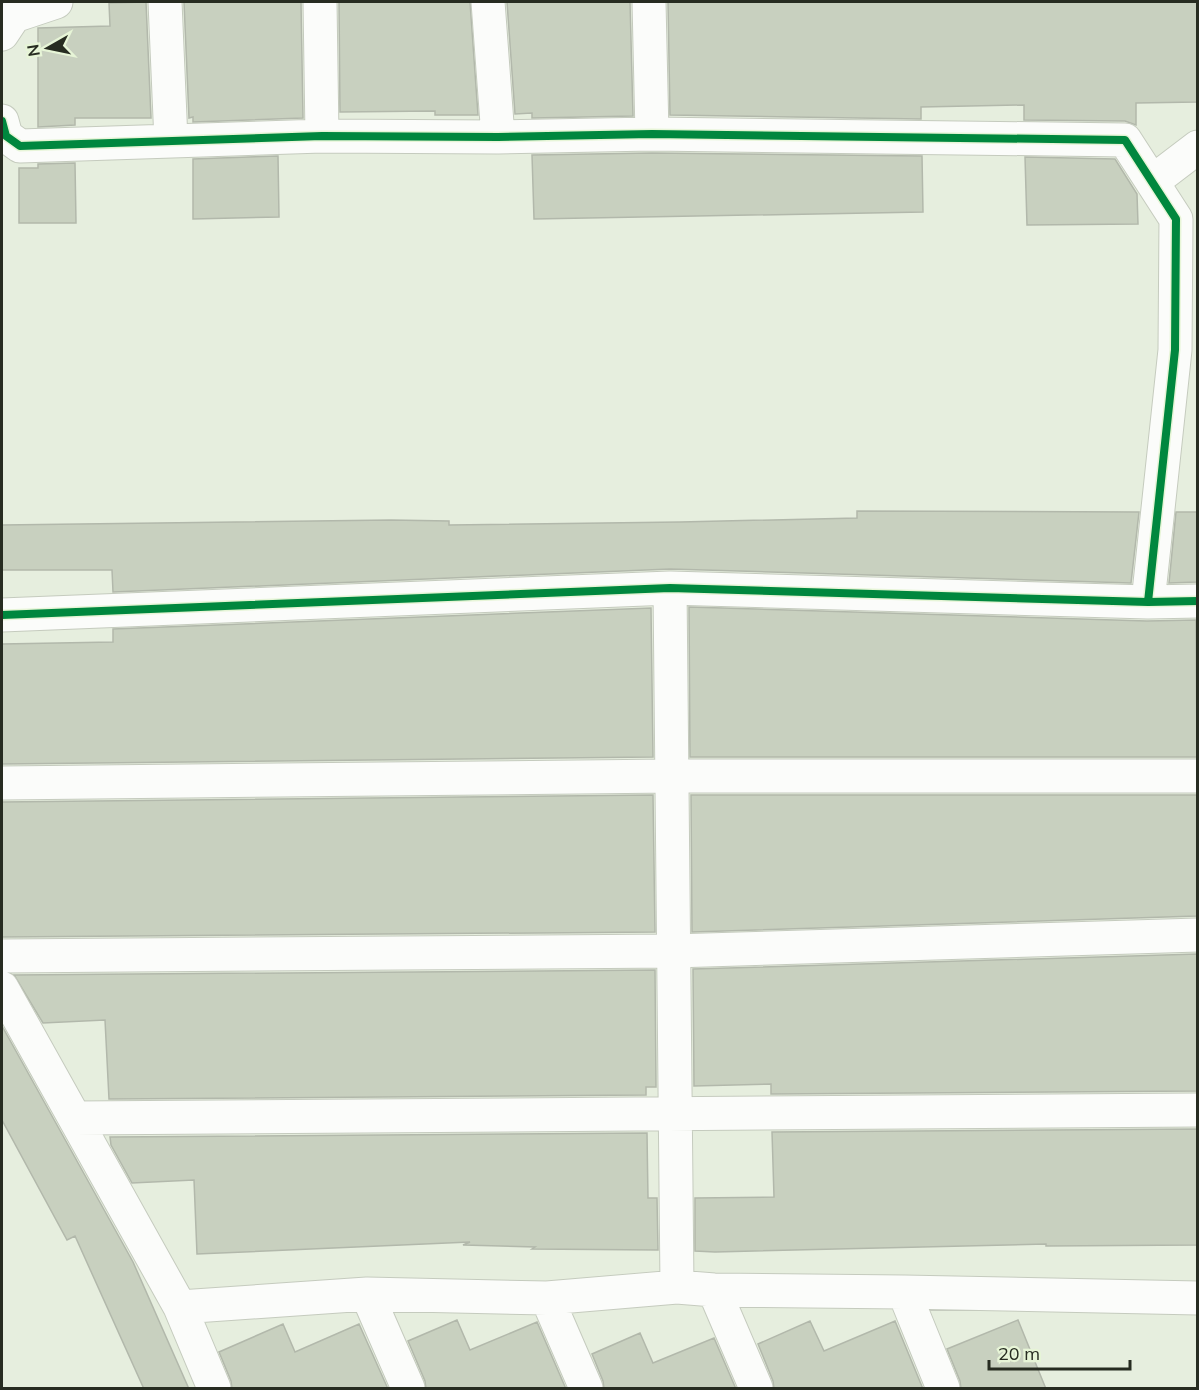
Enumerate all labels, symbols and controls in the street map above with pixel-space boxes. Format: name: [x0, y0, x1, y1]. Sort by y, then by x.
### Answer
north arrow: [18, 18, 78, 78]
text: N: [22, 43, 44, 58]
scale bar: [989, 1333, 1130, 1371]
text: 20 m: [998, 1342, 1040, 1365]

